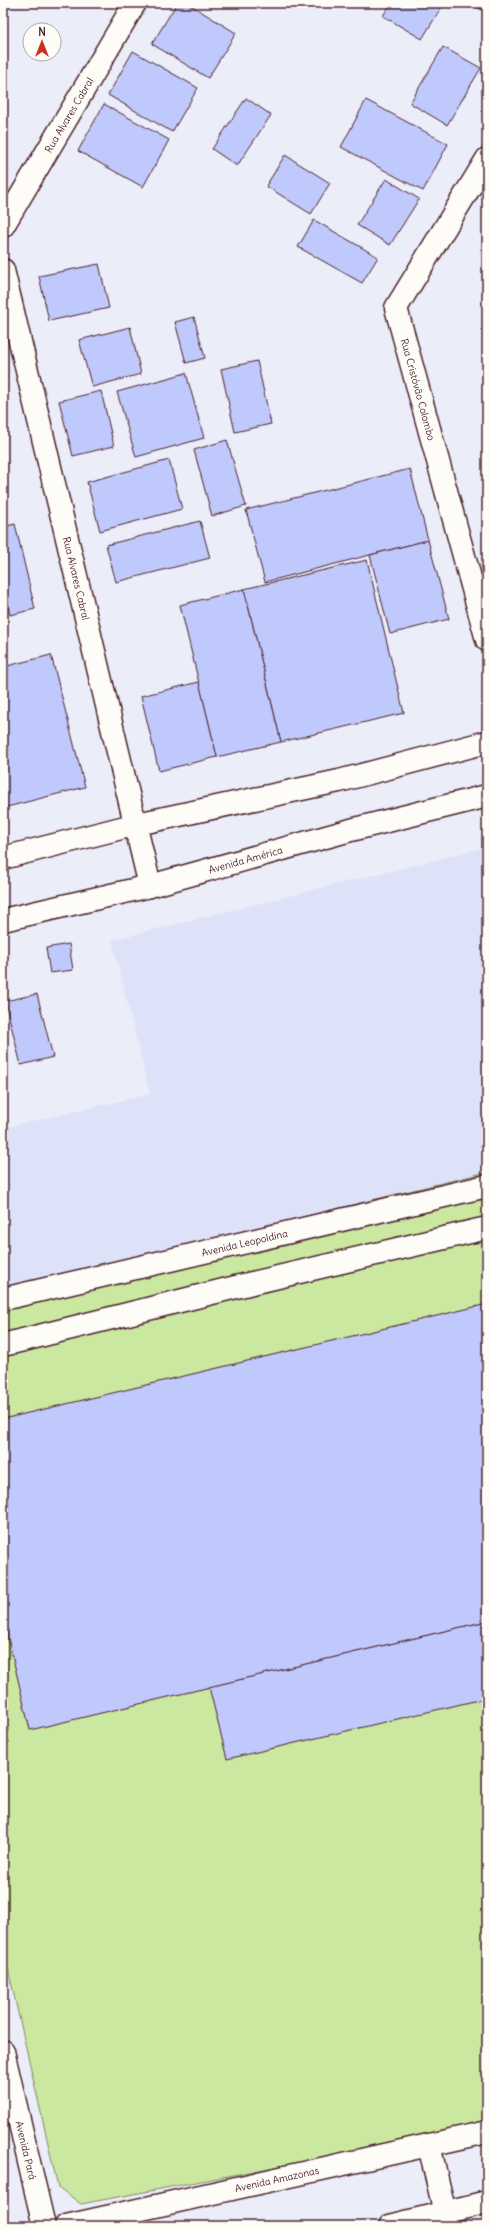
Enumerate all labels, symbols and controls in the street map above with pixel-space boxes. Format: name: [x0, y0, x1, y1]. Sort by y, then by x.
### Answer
north arrow: [22, 22, 62, 62]
text: N: [38, 25, 46, 39]
street label: Rua Alvares Cabral: [41, 75, 96, 155]
street label: Rua Cristóvão Colombo: [398, 337, 439, 442]
street label: Rua Alvares Cabral: [60, 535, 93, 621]
street label: Avenida América: [207, 843, 284, 876]
street label: Avenida Leopoldina: [200, 1226, 289, 1259]
street label: Avenida Pará: [13, 2120, 39, 2181]
street label: Avenida Amazonas: [233, 2163, 321, 2195]

